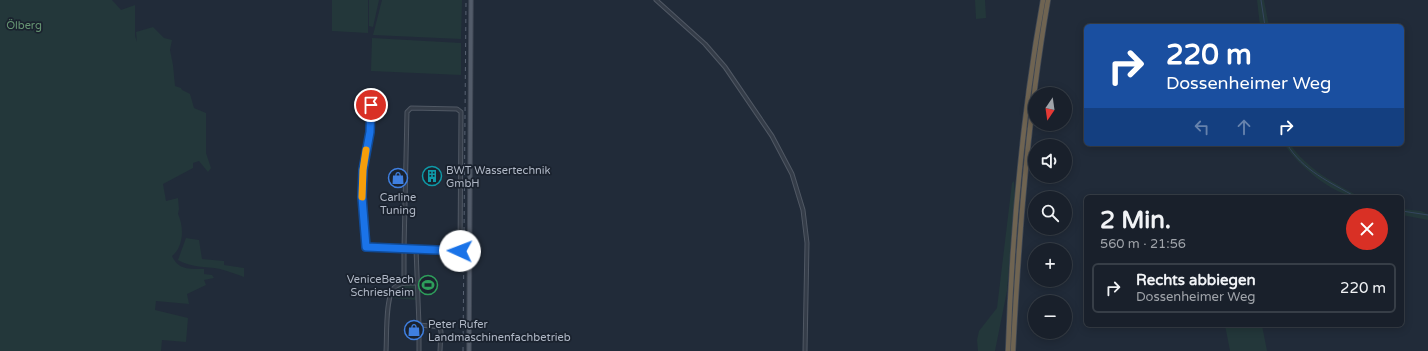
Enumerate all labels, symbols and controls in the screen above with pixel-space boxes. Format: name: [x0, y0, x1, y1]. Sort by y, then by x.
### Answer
park label: Ölberg: [6, 19, 42, 32]
text: 220 m: [1166, 38, 1252, 72]
icon: right: [1100, 40, 1152, 92]
text: Dossenheimer Weg: [1166, 72, 1331, 94]
north arrow: [1028, 87, 1072, 131]
map controls: [1028, 87, 1072, 339]
pin: [354, 88, 388, 122]
icon: arrive: [360, 94, 382, 116]
icon: left: [1191, 116, 1213, 138]
icon: ahead: [1233, 116, 1255, 138]
icon: right: [1275, 116, 1297, 138]
button: sound: [1028, 139, 1072, 183]
place label: BWT Wassertechnik GmbH: [446, 164, 551, 190]
building icon: BWT Wassertechnik GmbH: [421, 165, 443, 187]
shop icon: Carline Tuning: [387, 167, 409, 189]
place label: Carline Tuning: [380, 191, 416, 217]
button: search: [1028, 191, 1072, 235]
text: 2 Min.: [1100, 206, 1171, 235]
button: close: [1346, 208, 1388, 250]
position arrow: [439, 230, 481, 272]
text: 560 m · 21:56: [1100, 236, 1186, 252]
button: +: [1028, 243, 1072, 287]
text: Rechts abbiegen: [1136, 271, 1256, 289]
place label: VeniceBeach Schriesheim: [347, 273, 414, 299]
sports icon: VeniceBeach Schriesheim: [417, 274, 439, 296]
icon: right: [1102, 277, 1124, 299]
text: 220 m: [1340, 279, 1386, 297]
text: Dossenheimer Weg: [1136, 289, 1255, 305]
button: −: [1028, 295, 1072, 339]
place label: Peter Rufer Landmaschinenfachbetrieb: [428, 318, 571, 344]
shop icon: Peter Rufer Landmaschinenfachbetrieb: [403, 319, 425, 341]

